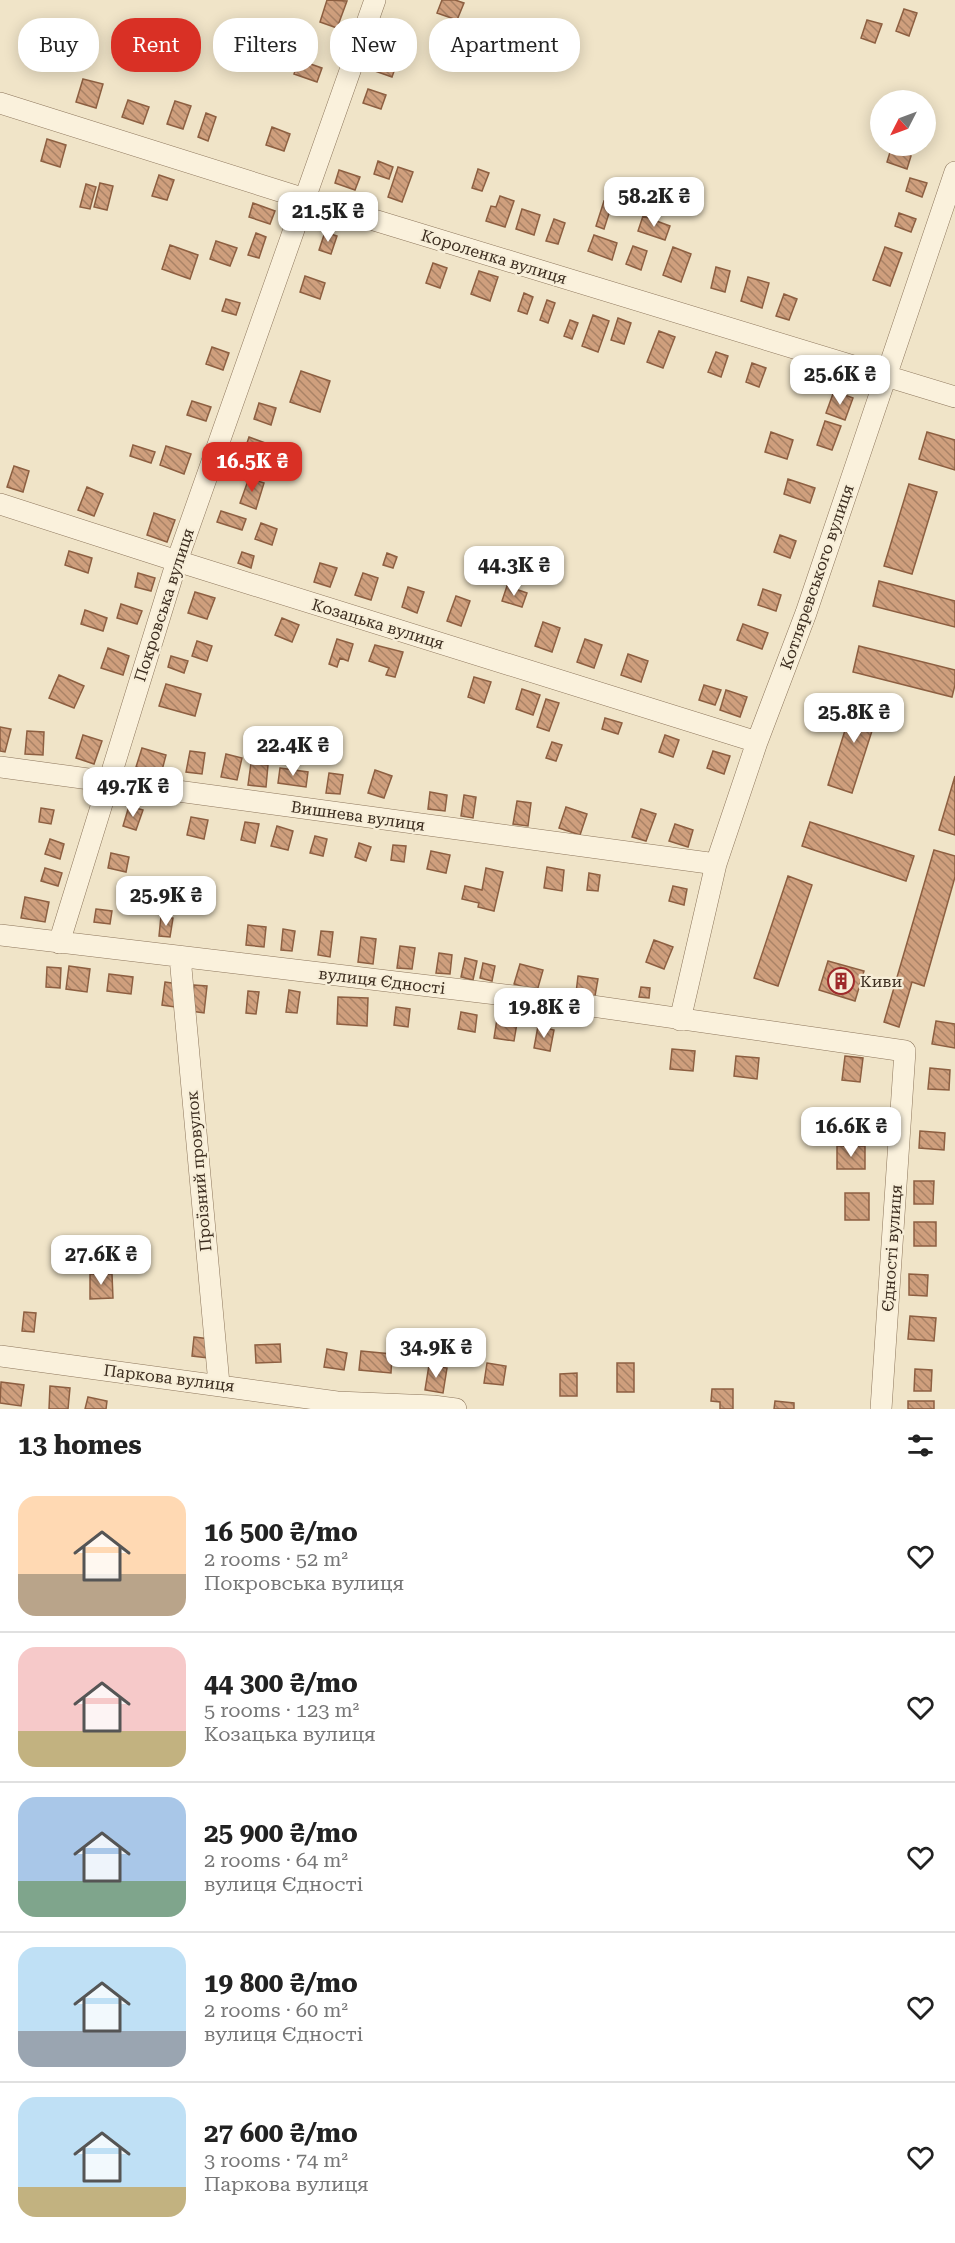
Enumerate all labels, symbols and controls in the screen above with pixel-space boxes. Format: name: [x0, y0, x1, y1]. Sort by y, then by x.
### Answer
chip: Buy: [18, 18, 99, 72]
chip: Rent: [111, 18, 201, 72]
chip: Filters: [213, 18, 318, 72]
chip: New: [330, 18, 417, 72]
chip: Apartment: [429, 18, 580, 72]
north arrow: [870, 90, 936, 156]
map controls: [870, 90, 936, 156]
pin: 58.2K ₴: [599, 177, 709, 228]
text: 58.2K ₴: [618, 184, 690, 208]
pin: 21.5K ₴: [273, 192, 383, 243]
text: 21.5K ₴: [292, 199, 364, 223]
street label: Короленка вулиця: [419, 226, 569, 288]
pin: 25.6K ₴: [785, 355, 895, 406]
text: 25.6K ₴: [804, 362, 876, 386]
pin: 16.5K ₴: [197, 442, 307, 493]
text: 16.5K ₴: [216, 449, 288, 473]
street label: Котляревського вулиця: [776, 482, 858, 672]
street label: Покровська вулиця: [130, 526, 198, 684]
pin: 44.3K ₴: [459, 546, 569, 597]
text: 44.3K ₴: [478, 553, 550, 577]
street label: Козацька вулиця: [310, 595, 446, 653]
pin: 25.8K ₴: [799, 693, 909, 744]
text: 25.8K ₴: [818, 700, 890, 724]
pin: 22.4K ₴: [238, 726, 348, 777]
text: 22.4K ₴: [257, 733, 329, 757]
pin: 49.7K ₴: [78, 767, 188, 818]
text: 49.7K ₴: [97, 774, 169, 798]
street label: Вишнева вулиця: [290, 797, 426, 835]
pin: 25.9K ₴: [111, 876, 221, 927]
text: 25.9K ₴: [130, 883, 202, 907]
street label: вулиця Єдності: [318, 964, 446, 998]
building icon: Киви: [826, 966, 856, 996]
place label: Киви: [860, 972, 903, 991]
pin: 19.8K ₴: [489, 988, 599, 1039]
text: 19.8K ₴: [508, 995, 580, 1019]
street label: Проїзний провулок: [182, 1090, 216, 1252]
pin: 16.6K ₴: [796, 1107, 906, 1158]
text: 16.6K ₴: [815, 1114, 887, 1138]
street label: Єдності вулиця: [878, 1184, 906, 1312]
pin: 27.6K ₴: [46, 1235, 156, 1286]
text: 27.6K ₴: [65, 1242, 137, 1266]
pin: 34.9K ₴: [381, 1328, 491, 1379]
text: 34.9K ₴: [400, 1335, 472, 1359]
street label: Паркова вулиця: [102, 1361, 236, 1395]
icon: filters: [904, 1429, 937, 1462]
text: 13 homes: [18, 1430, 142, 1460]
text: 16 500 ₴/mo: [204, 1517, 358, 1547]
icon: home: [66, 1520, 138, 1592]
icon: heart: [904, 1540, 937, 1573]
text: 2 rooms · 52 m²: [204, 1547, 348, 1571]
text: Покровська вулиця: [204, 1571, 404, 1595]
text: 44 300 ₴/mo: [204, 1668, 358, 1698]
icon: home: [66, 1671, 138, 1743]
icon: heart: [904, 1691, 937, 1724]
text: 5 rooms · 123 m²: [204, 1698, 359, 1722]
text: Козацька вулиця: [204, 1722, 376, 1746]
text: 25 900 ₴/mo: [204, 1818, 358, 1848]
icon: home: [66, 1821, 138, 1893]
icon: heart: [904, 1841, 937, 1874]
text: 2 rooms · 64 m²: [204, 1848, 348, 1872]
text: вулиця Єдності: [204, 1872, 363, 1896]
text: 19 800 ₴/mo: [204, 1968, 358, 1998]
icon: home: [66, 1971, 138, 2043]
icon: heart: [904, 1991, 937, 2024]
text: 2 rooms · 60 m²: [204, 1998, 348, 2022]
text: вулиця Єдності: [204, 2022, 363, 2046]
text: 27 600 ₴/mo: [204, 2118, 358, 2148]
icon: home: [66, 2121, 138, 2193]
icon: heart: [904, 2141, 937, 2174]
text: 3 rooms · 74 m²: [204, 2148, 348, 2172]
text: Паркова вулиця: [204, 2172, 369, 2196]

